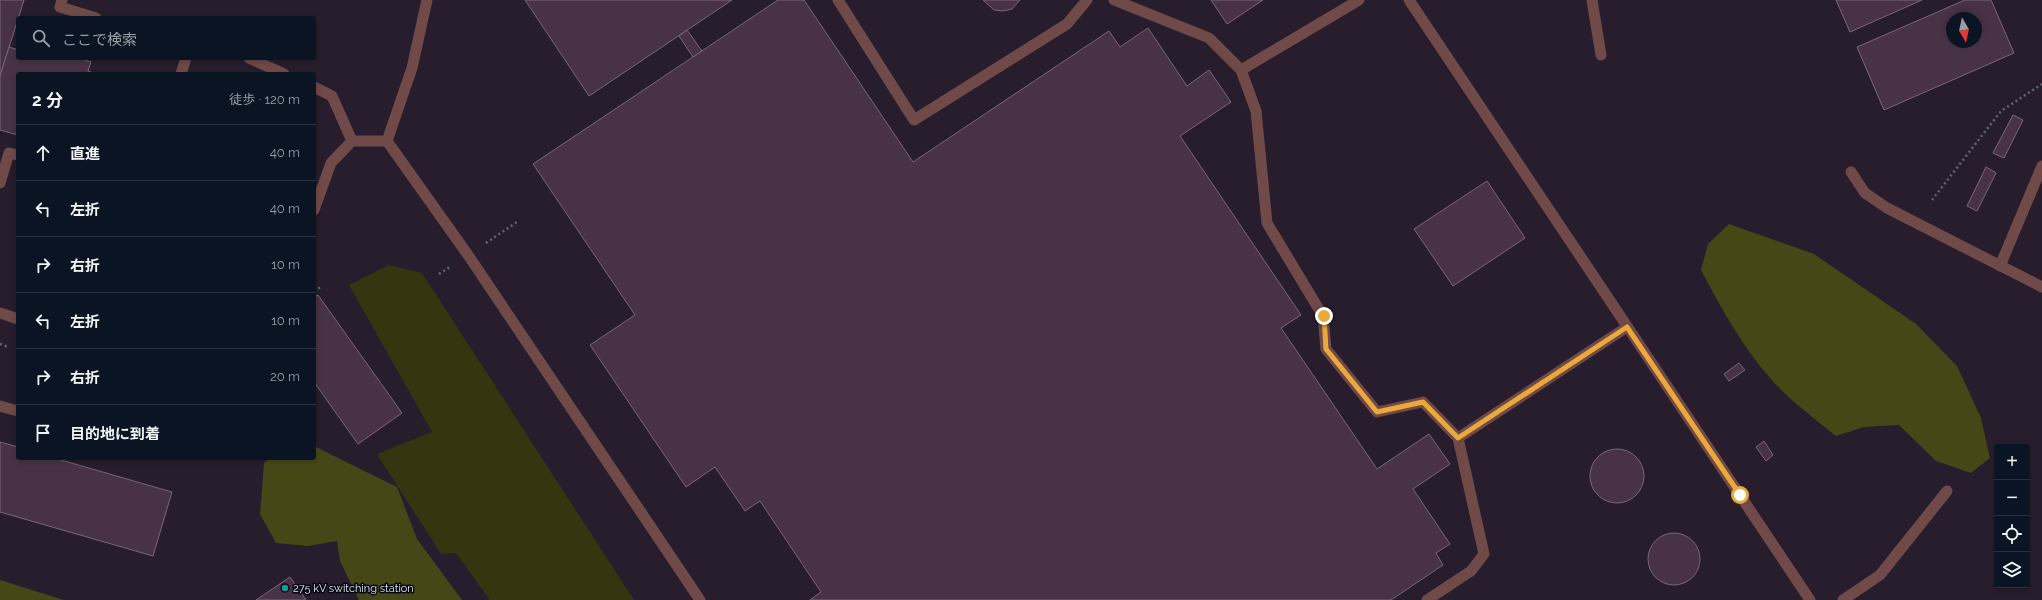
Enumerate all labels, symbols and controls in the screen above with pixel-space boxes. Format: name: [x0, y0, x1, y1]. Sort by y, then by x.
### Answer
north arrow: [1946, 12, 1982, 48]
search box: [16, 16, 316, 60]
icon: search: [30, 27, 52, 49]
text: ここで検索: [62, 31, 137, 49]
text: 2 分: [32, 90, 63, 110]
text: 徒歩 · 120 m: [229, 92, 300, 107]
icon: ahead: [32, 142, 54, 164]
text: 直進: [70, 145, 100, 163]
text: 40 m: [270, 145, 300, 160]
icon: left: [32, 198, 54, 220]
text: 左折: [70, 201, 100, 219]
text: 40 m: [270, 201, 300, 216]
icon: right: [32, 254, 54, 276]
text: 右折: [70, 257, 100, 275]
text: 10 m: [271, 257, 300, 272]
route end: [1315, 307, 1333, 325]
icon: left: [32, 310, 54, 332]
text: 左折: [70, 313, 100, 331]
text: 10 m: [271, 313, 300, 328]
icon: right: [32, 366, 54, 388]
text: 右折: [70, 369, 100, 387]
text: 20 m: [270, 369, 300, 384]
icon: arrive: [32, 422, 54, 444]
text: 目的地に到着: [70, 425, 160, 443]
map controls: [1994, 444, 2030, 588]
button: +: [1994, 444, 2030, 480]
button: −: [1994, 480, 2030, 516]
route start: [1731, 486, 1749, 504]
button: locate: [1994, 516, 2030, 552]
button: layers: [1994, 552, 2030, 588]
place label: 275 kV switching station: [293, 582, 414, 595]
marker: 275 kV switching station: [280, 583, 290, 593]

